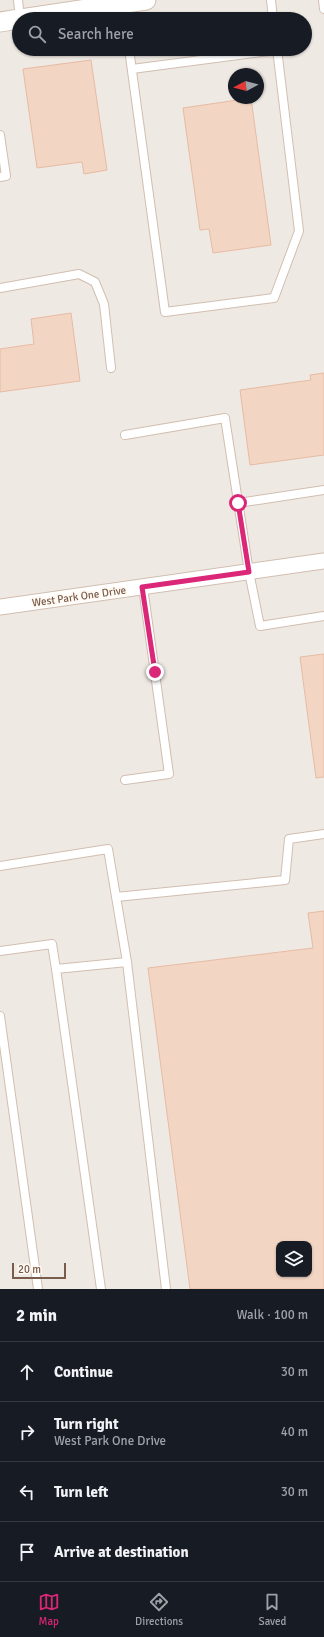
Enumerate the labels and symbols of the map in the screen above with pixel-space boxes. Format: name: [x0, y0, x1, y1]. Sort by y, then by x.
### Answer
north arrow: [228, 68, 264, 104]
route start: [229, 494, 247, 512]
street label: West Park One Drive: [31, 583, 127, 610]
route end: [146, 663, 164, 681]
scale bar: [12, 1261, 66, 1280]

